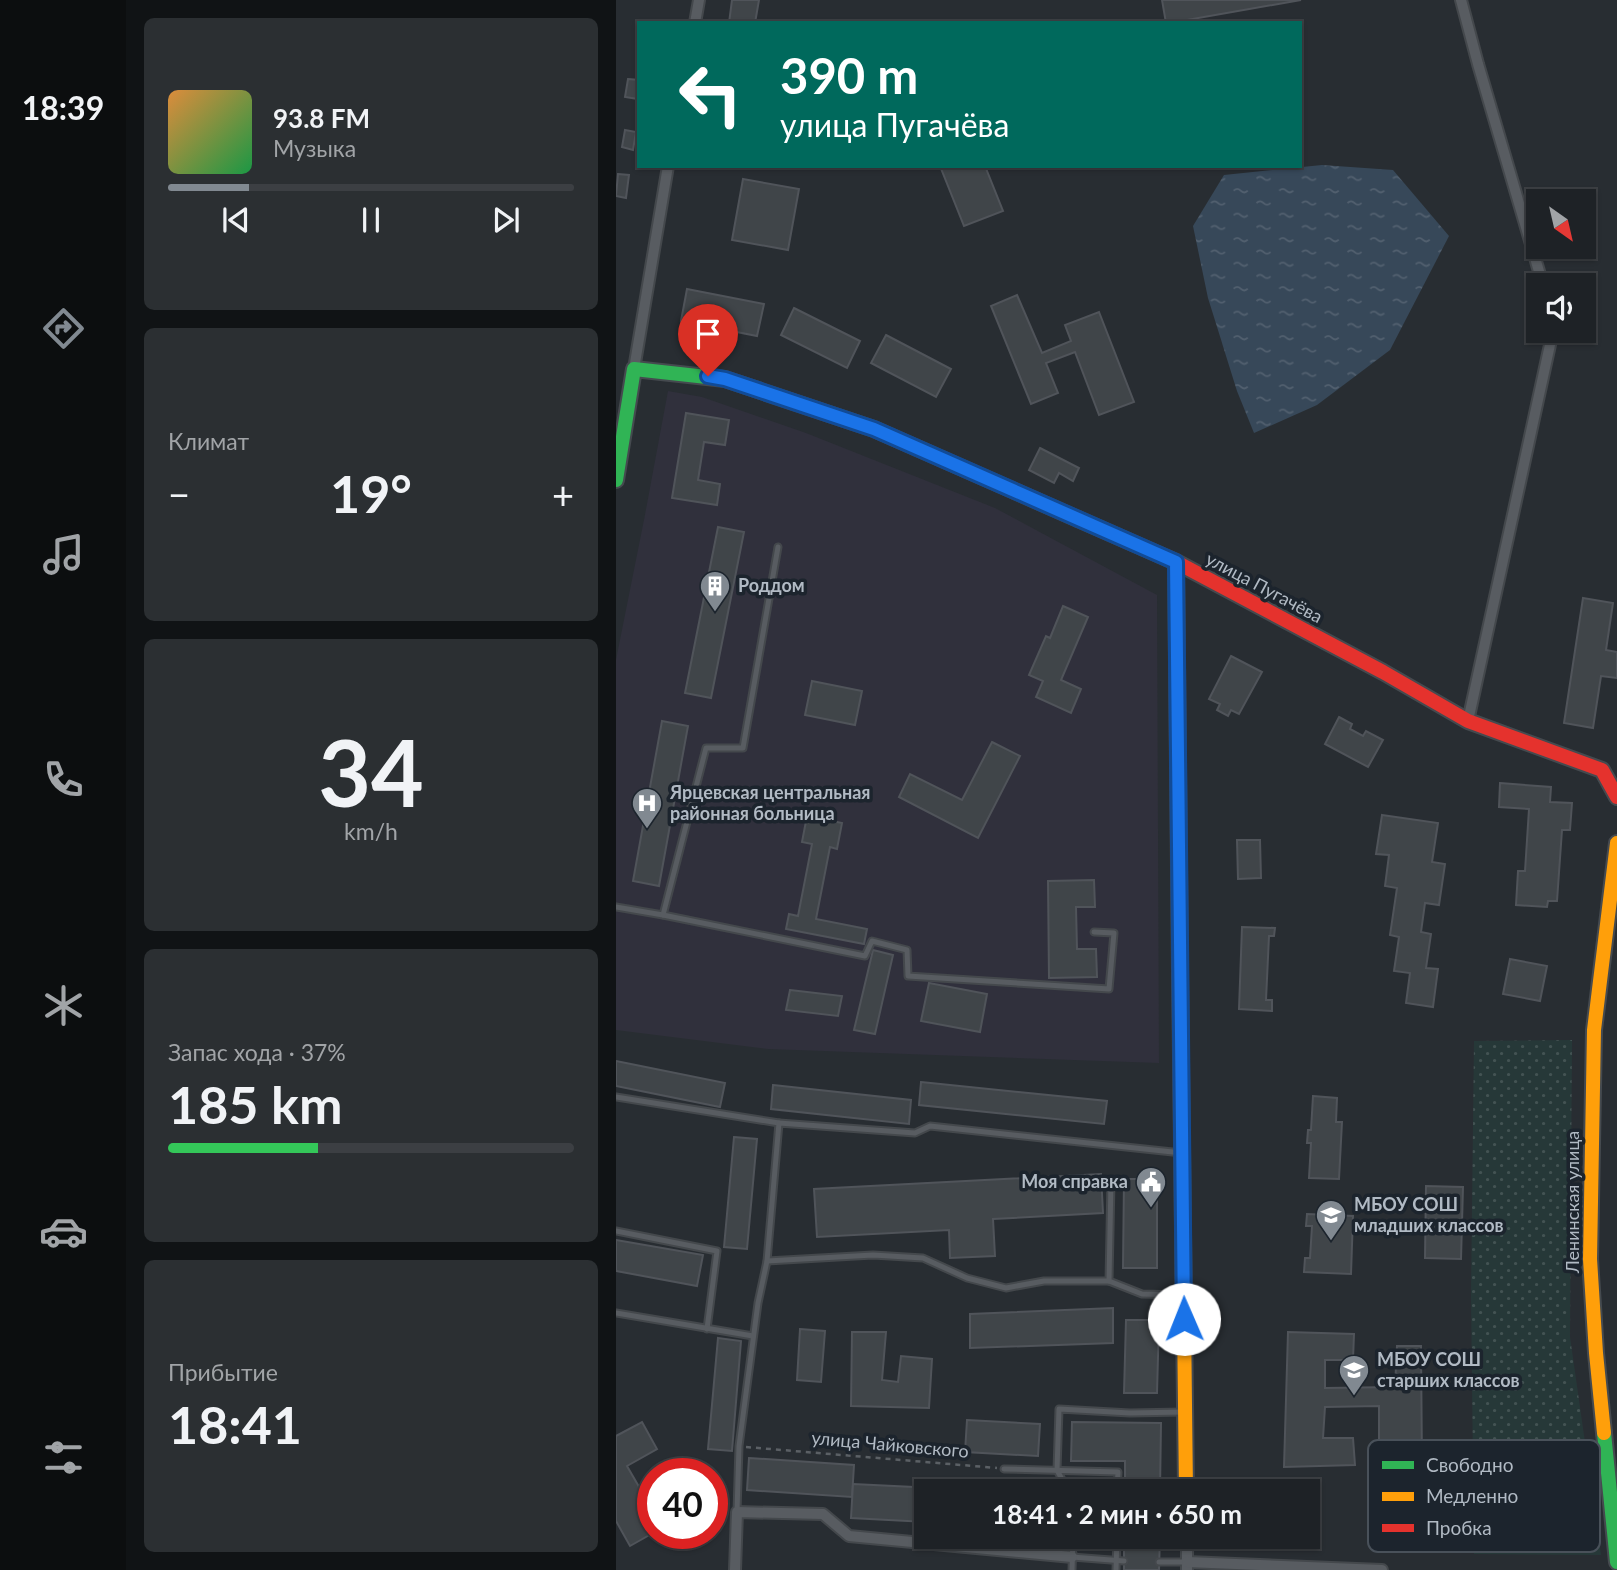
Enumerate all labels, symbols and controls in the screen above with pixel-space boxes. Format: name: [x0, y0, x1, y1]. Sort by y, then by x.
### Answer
text: 390 m: [780, 46, 918, 104]
icon: left: [665, 49, 756, 140]
text: 18:39: [22, 88, 104, 127]
text: 93.8 FM: [273, 102, 370, 134]
text: улица Пугачёва: [780, 105, 1009, 144]
text: Музыка: [273, 134, 356, 162]
north arrow: [1526, 189, 1596, 259]
map controls: [1526, 189, 1596, 343]
icon: previous: [217, 201, 255, 239]
icon: pause: [352, 201, 390, 239]
icon: next: [487, 201, 525, 239]
button: sound: [1526, 273, 1596, 343]
icon: directions: [39, 304, 88, 353]
pin: [678, 304, 738, 376]
icon: arrive: [689, 315, 727, 353]
text: Климат: [168, 427, 249, 455]
text: 19°: [330, 462, 412, 524]
text: −: [168, 471, 190, 517]
text: +: [552, 471, 574, 517]
icon: music: [39, 530, 88, 579]
street label: улица Пугачёва: [1202, 547, 1327, 627]
building icon: Роддом: [698, 569, 732, 613]
place label: Роддом: [738, 574, 805, 596]
text: 34: [318, 717, 424, 826]
icon: phone: [39, 755, 88, 804]
place label: Ярцевская центральная районная больница: [669, 781, 871, 824]
hospital icon: Ярцевская центральная районная больница: [630, 786, 664, 830]
text: km/h: [344, 817, 398, 845]
icon: climate: [39, 981, 88, 1030]
text: Запас хода · 37%: [168, 1038, 346, 1066]
text: 185 km: [168, 1073, 342, 1135]
street label: Ленинская улица: [1561, 1131, 1583, 1274]
public building icon: Моя справка: [1134, 1165, 1168, 1209]
place label: Моя справка: [1021, 1170, 1128, 1192]
place label: МБОУ СОШ младших классов: [1354, 1193, 1504, 1236]
school or university icon: МБОУ СОШ младших классов: [1314, 1198, 1348, 1242]
icon: car: [39, 1207, 88, 1256]
position arrow: [1147, 1282, 1221, 1356]
place label: МБОУ СОШ старших классов: [1377, 1348, 1520, 1391]
school or university icon: МБОУ СОШ старших классов: [1337, 1353, 1371, 1397]
text: Прибытие: [168, 1358, 278, 1386]
text: 18:41: [168, 1393, 302, 1455]
street label: улица Чайковского: [811, 1426, 970, 1462]
icon: filters: [39, 1433, 88, 1482]
legend: [1368, 1440, 1600, 1552]
text: Свободно: [1426, 1453, 1514, 1476]
speed limit sign: 40: [637, 1458, 728, 1549]
text: Медленно: [1426, 1484, 1518, 1507]
text: 18:41 · 2 мин · 650 m: [992, 1498, 1242, 1530]
text: Пробка: [1426, 1516, 1492, 1539]

